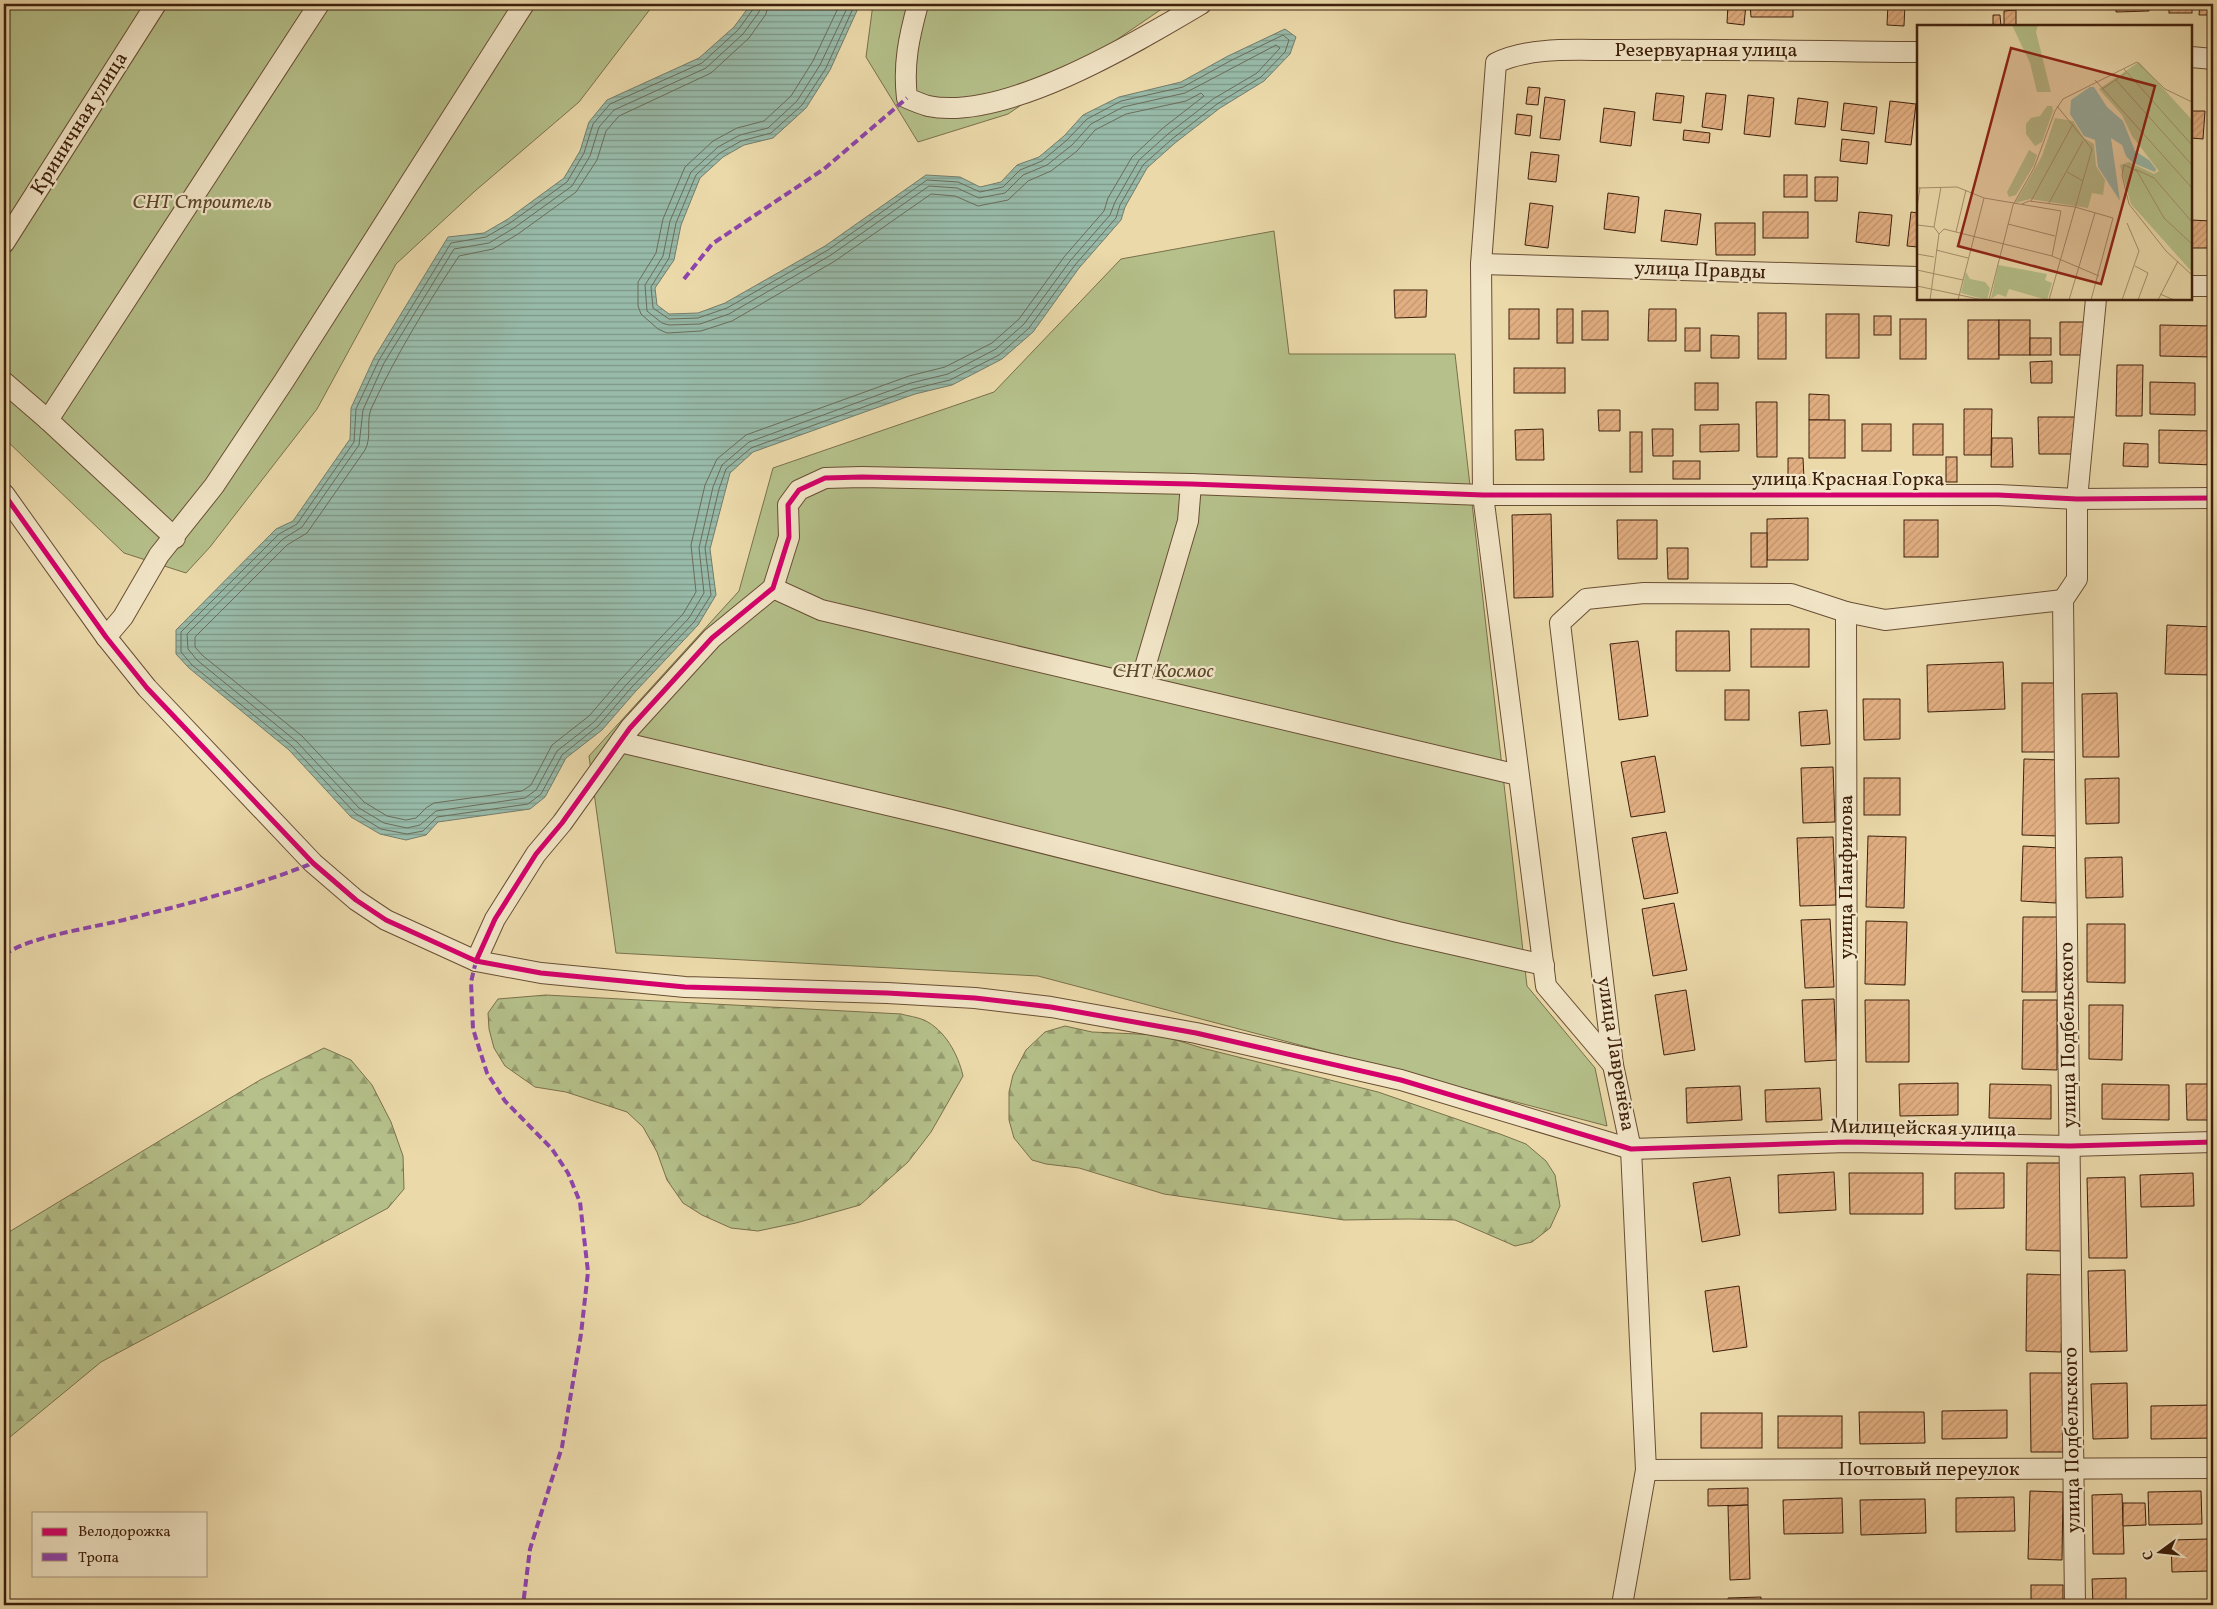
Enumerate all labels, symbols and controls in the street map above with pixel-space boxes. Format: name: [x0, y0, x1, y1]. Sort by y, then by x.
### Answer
inset map: [1917, 25, 2192, 300]
street label: Резервуарная улица: [1615, 37, 1797, 65]
street label: Криничная улица: [25, 47, 135, 201]
park label: СНТ Строитель: [132, 189, 272, 217]
street label: улица Правды: [1634, 255, 1766, 287]
street label: улица Красная Горка: [1752, 466, 1944, 494]
park label: СНТ Космос: [1112, 658, 1214, 686]
street label: улица Панфилова: [1833, 795, 1861, 959]
street label: улица Подбельского: [2053, 942, 2085, 1128]
street label: улица Лавренёва: [1589, 975, 1641, 1133]
street label: Милицейская улица: [1829, 1113, 2017, 1145]
street label: улица Подбельского: [2057, 1347, 2089, 1533]
street label: Почтовый переулок: [1838, 1456, 2020, 1484]
legend: [32, 1512, 208, 1576]
text: Велодорожка: [78, 1522, 171, 1543]
north arrow: [2134, 1526, 2184, 1576]
text: Тропа: [78, 1548, 119, 1569]
text: С: [2139, 1548, 2159, 1562]

